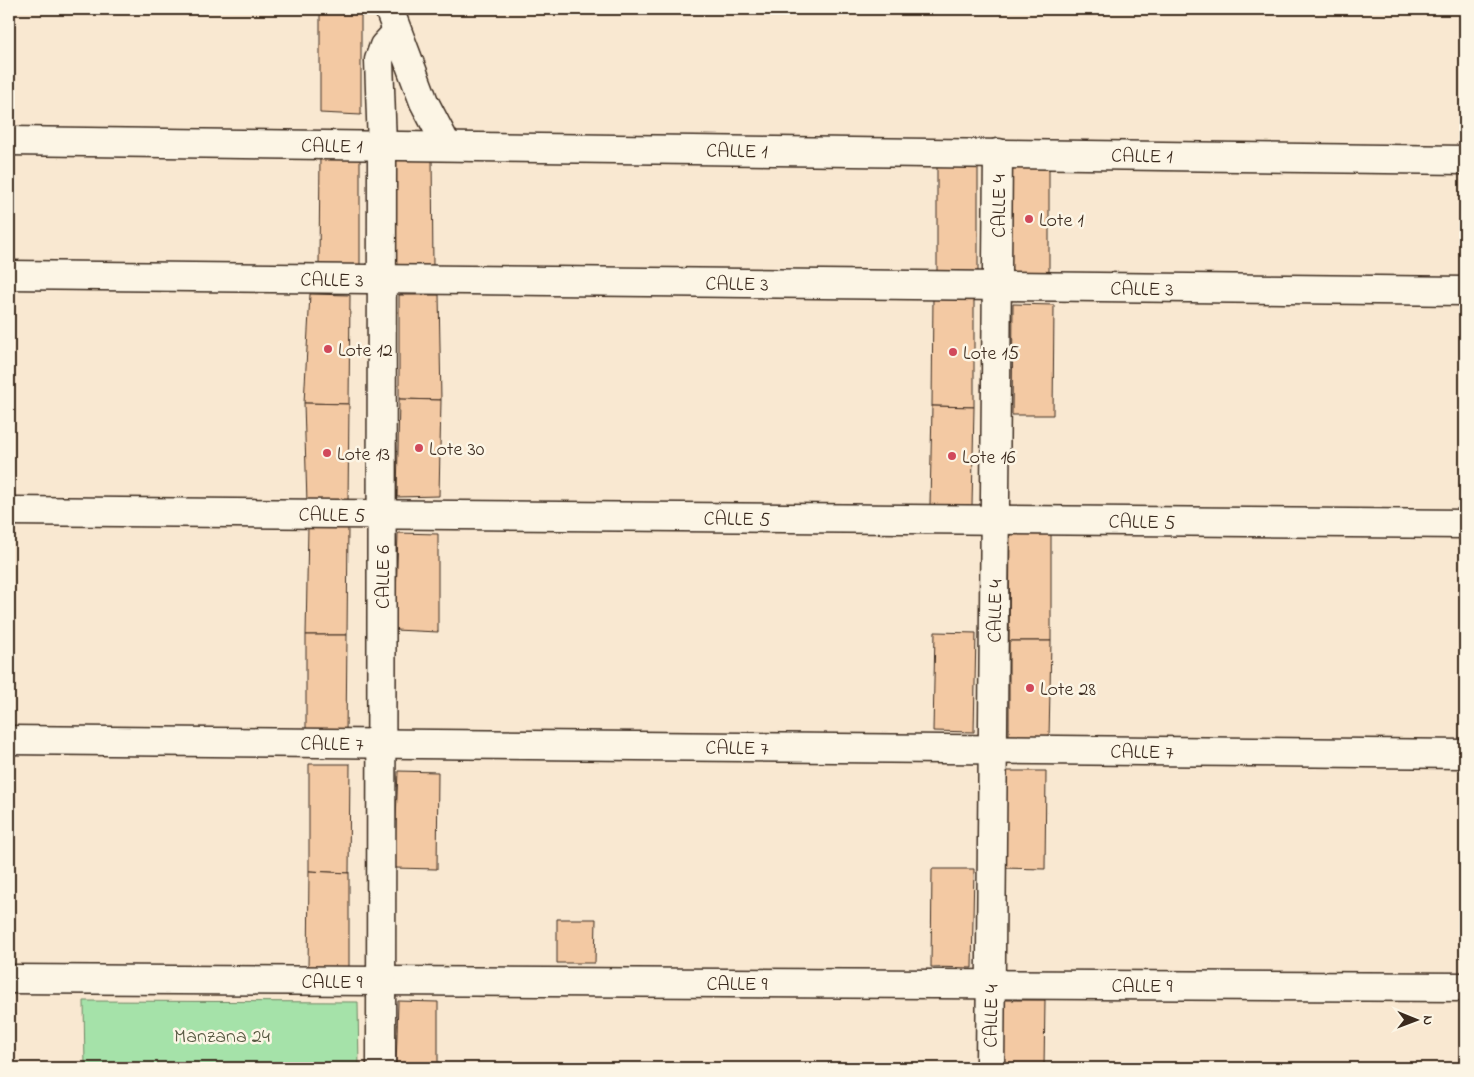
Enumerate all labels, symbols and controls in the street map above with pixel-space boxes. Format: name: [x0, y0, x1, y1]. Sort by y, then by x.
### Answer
street label: CALLE 1: [301, 132, 363, 163]
street label: CALLE 1: [706, 137, 768, 168]
street label: CALLE 1: [1111, 142, 1173, 173]
street label: CALLE 4: [986, 174, 1015, 238]
place label: Lote 1: [1039, 207, 1084, 236]
marker: Lote 1: [1023, 213, 1035, 225]
street label: CALLE 3: [300, 266, 364, 297]
street label: CALLE 3: [705, 270, 769, 301]
street label: CALLE 3: [1110, 275, 1174, 306]
place label: Lote 12: [338, 337, 393, 366]
place label: Lote 15: [963, 340, 1019, 369]
marker: Lote 12: [322, 343, 334, 355]
marker: Lote 15: [947, 346, 959, 358]
place label: Lote 30: [429, 436, 485, 465]
place label: Lote 13: [337, 441, 390, 470]
marker: Lote 30: [413, 442, 425, 454]
place label: Lote 16: [962, 444, 1016, 473]
marker: Lote 13: [321, 447, 333, 459]
marker: Lote 16: [946, 450, 958, 462]
street label: CALLE 5: [298, 501, 366, 532]
street label: CALLE 5: [703, 505, 771, 536]
street label: CALLE 5: [1108, 508, 1176, 539]
street label: CALLE 6: [370, 545, 399, 609]
street label: CALLE 4: [981, 579, 1012, 643]
place label: Lote 28: [1040, 676, 1096, 705]
marker: Lote 28: [1024, 682, 1036, 694]
street label: CALLE 7: [300, 730, 364, 761]
street label: CALLE 7: [705, 734, 769, 765]
street label: CALLE 7: [1110, 738, 1174, 769]
street label: CALLE 9: [301, 969, 363, 998]
street label: CALLE 9: [706, 971, 768, 1000]
street label: CALLE 9: [1111, 973, 1173, 1002]
street label: CALLE 4: [977, 984, 1008, 1048]
north arrow: [1392, 994, 1442, 1044]
text: N: [1417, 1015, 1438, 1025]
park label: Manzana 24: [174, 1023, 270, 1052]

